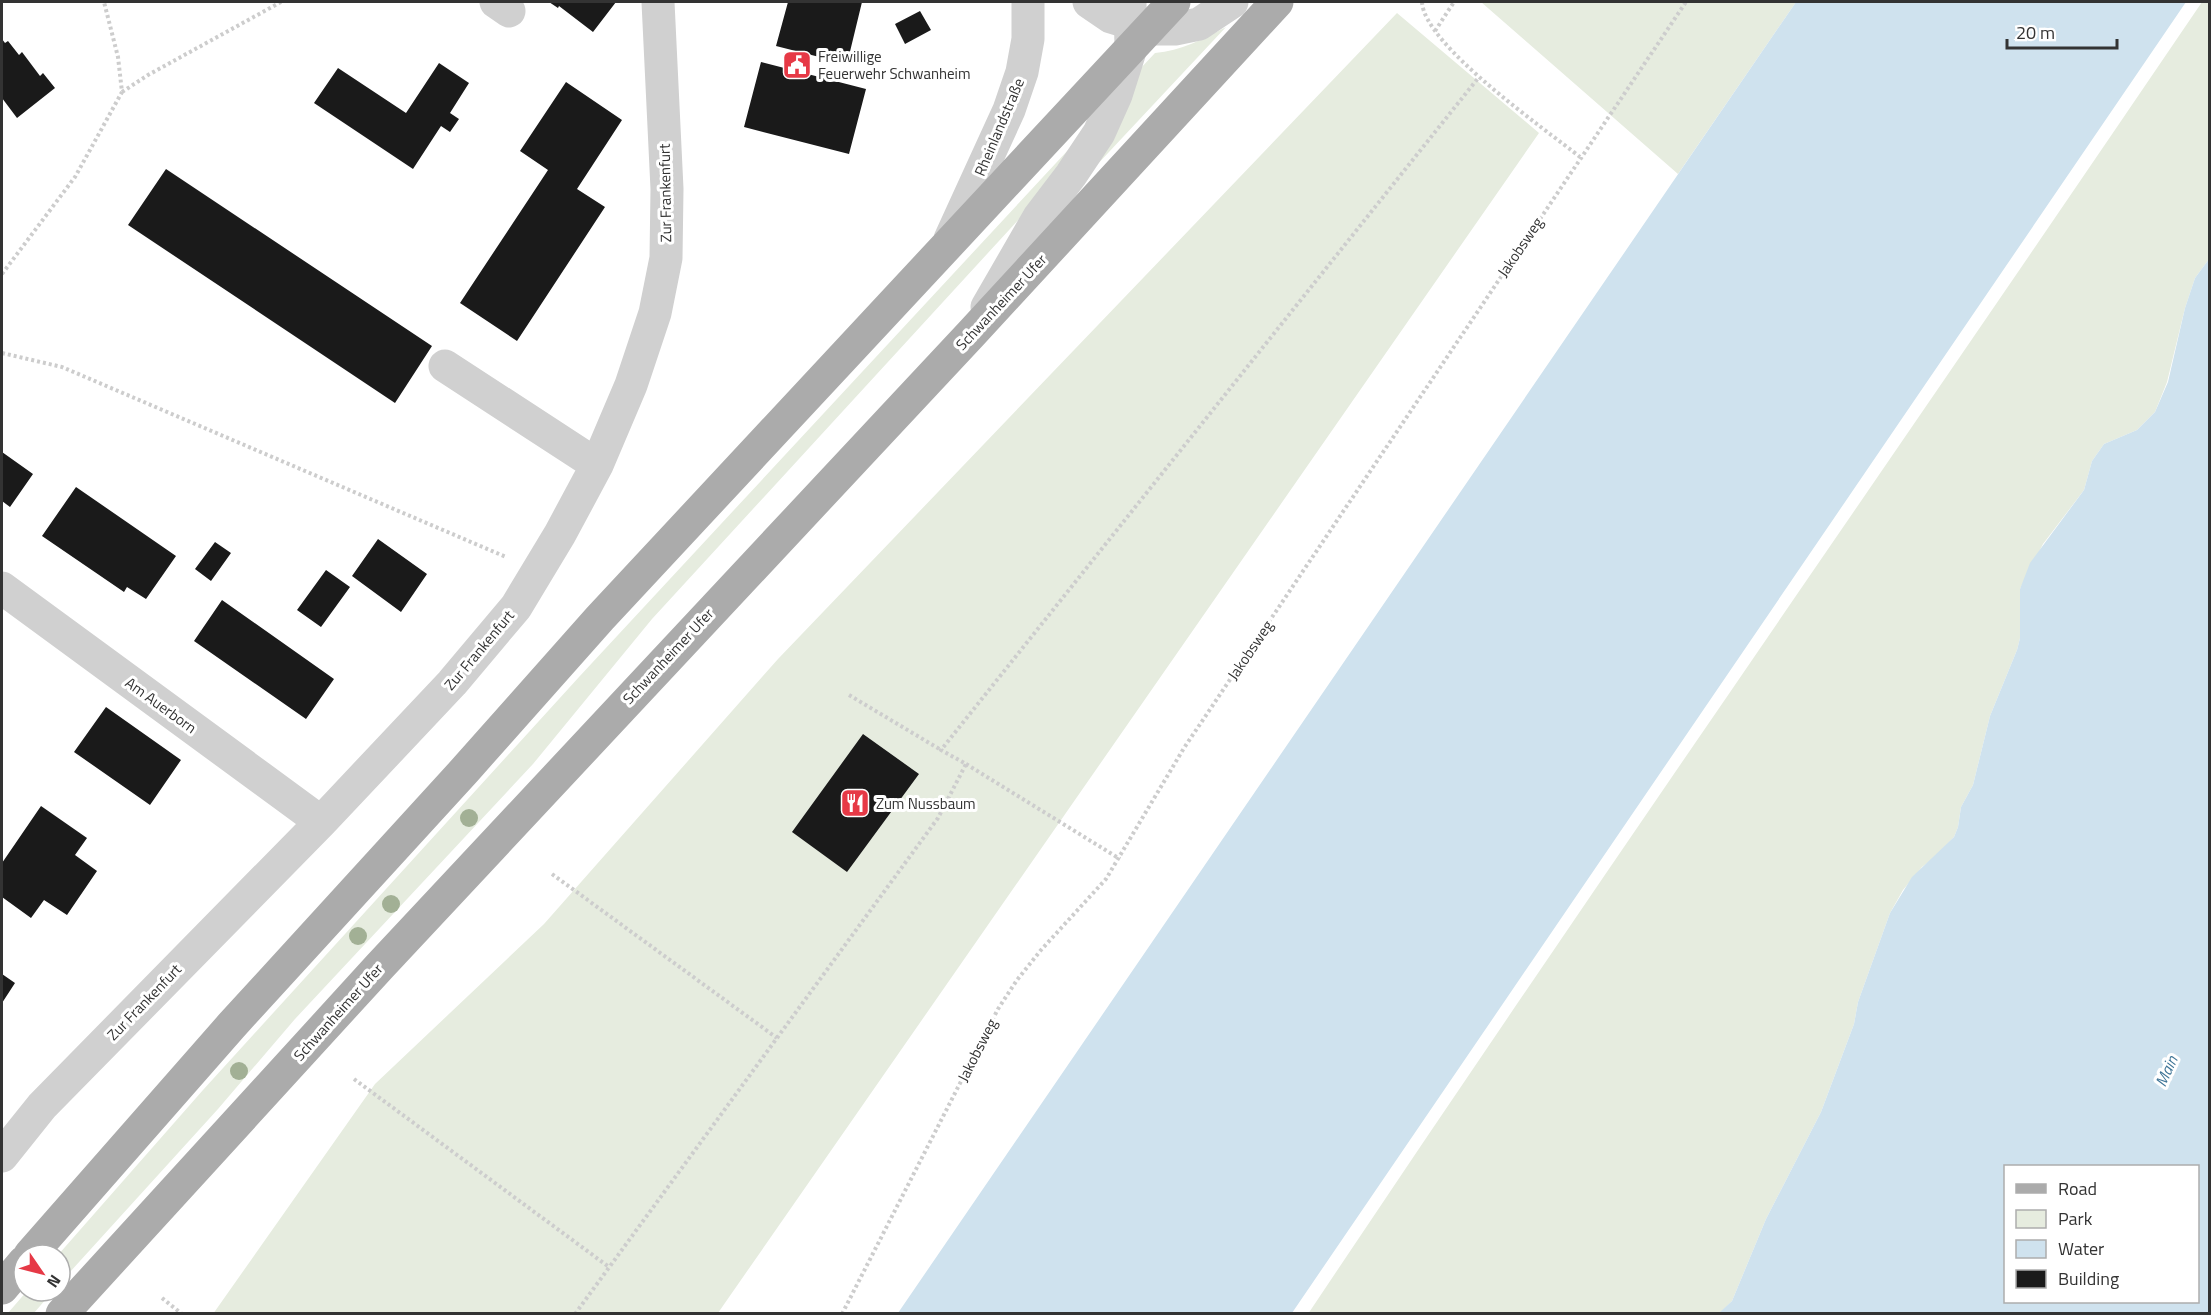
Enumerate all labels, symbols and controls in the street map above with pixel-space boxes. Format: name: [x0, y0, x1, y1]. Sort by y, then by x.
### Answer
scale bar: [2007, 12, 2116, 50]
text: 20 m: [2016, 19, 2055, 46]
place label: Freiwillige Feuerwehr Schwanheim: [818, 45, 970, 85]
public building icon: Freiwillige Feuerwehr Schwanheim: [781, 49, 813, 81]
street label: Rheinlandstraße: [968, 74, 1030, 180]
street label: Zur Frankenfurt: [653, 143, 677, 243]
street label: Jakobsweg: [1491, 212, 1549, 282]
street label: Schwanheimer Ufer: [950, 249, 1052, 355]
street label: Schwanheimer Ufer: [617, 603, 719, 709]
street label: Zur Frankenfurt: [438, 604, 520, 695]
street label: Jakobsweg: [1221, 615, 1279, 685]
street label: Am Auerborn: [120, 671, 202, 739]
restaurant icon: Zum Nussbaum: [839, 787, 871, 819]
place label: Zum Nussbaum: [876, 792, 976, 815]
street label: Zur Frankenfurt: [101, 958, 187, 1045]
street label: Schwanheimer Ufer: [288, 958, 388, 1066]
street label: Jakobsweg: [951, 1014, 1003, 1086]
water label: Main: [2149, 1051, 2184, 1090]
legend: [2004, 1165, 2199, 1303]
text: Road: [2058, 1175, 2097, 1202]
text: Park: [2058, 1205, 2093, 1232]
text: Water: [2058, 1235, 2104, 1262]
north arrow: [12, 1243, 72, 1303]
text: Building: [2058, 1265, 2119, 1292]
text: N: [41, 1270, 67, 1293]

